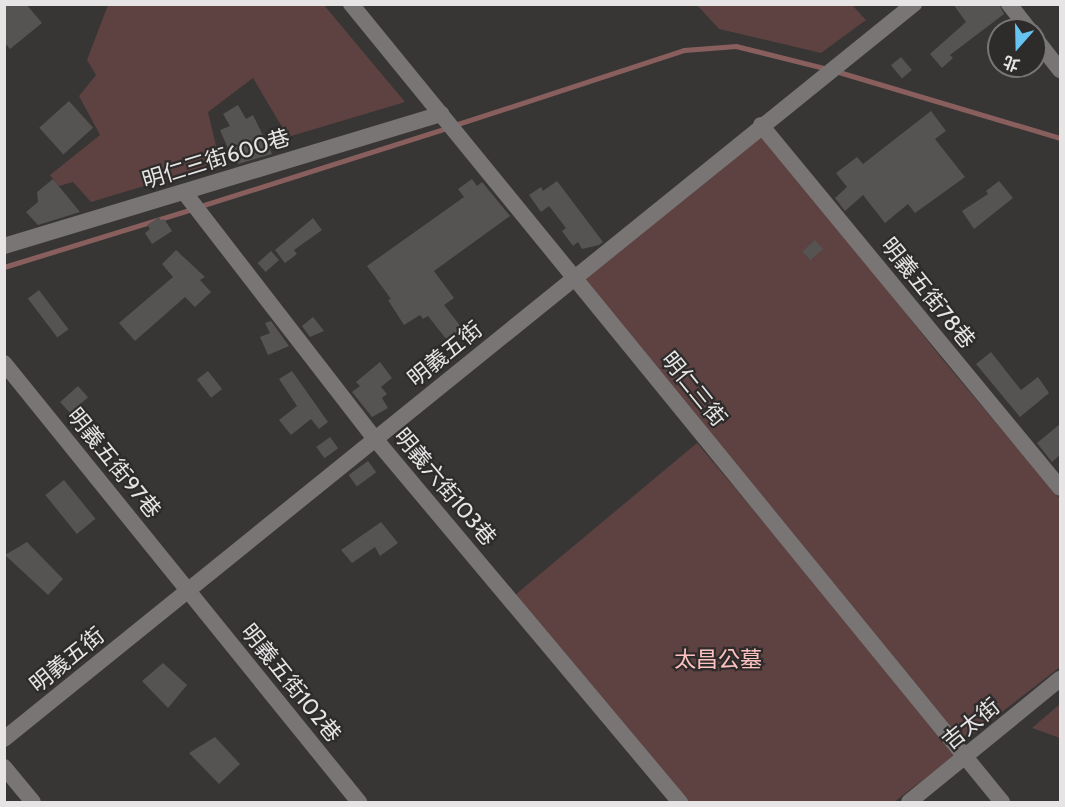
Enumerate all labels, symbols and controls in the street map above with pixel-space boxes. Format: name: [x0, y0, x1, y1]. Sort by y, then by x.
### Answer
north arrow: [987, 18, 1047, 78]
text: 北: [1001, 52, 1022, 75]
street label: 明仁三街600巷: [139, 124, 293, 194]
street label: 明義五街78巷: [875, 232, 981, 354]
street label: 明義五街: [402, 316, 488, 392]
street label: 明仁三街: [656, 346, 732, 432]
street label: 明義五街97巷: [62, 403, 166, 523]
street label: 明義六街103巷: [388, 423, 502, 551]
street label: 明義五街102巷: [235, 619, 347, 747]
street label: 明義五街: [24, 622, 110, 698]
park label: 太昌公墓: [674, 647, 762, 673]
street label: 吉太街: [937, 693, 1005, 755]

